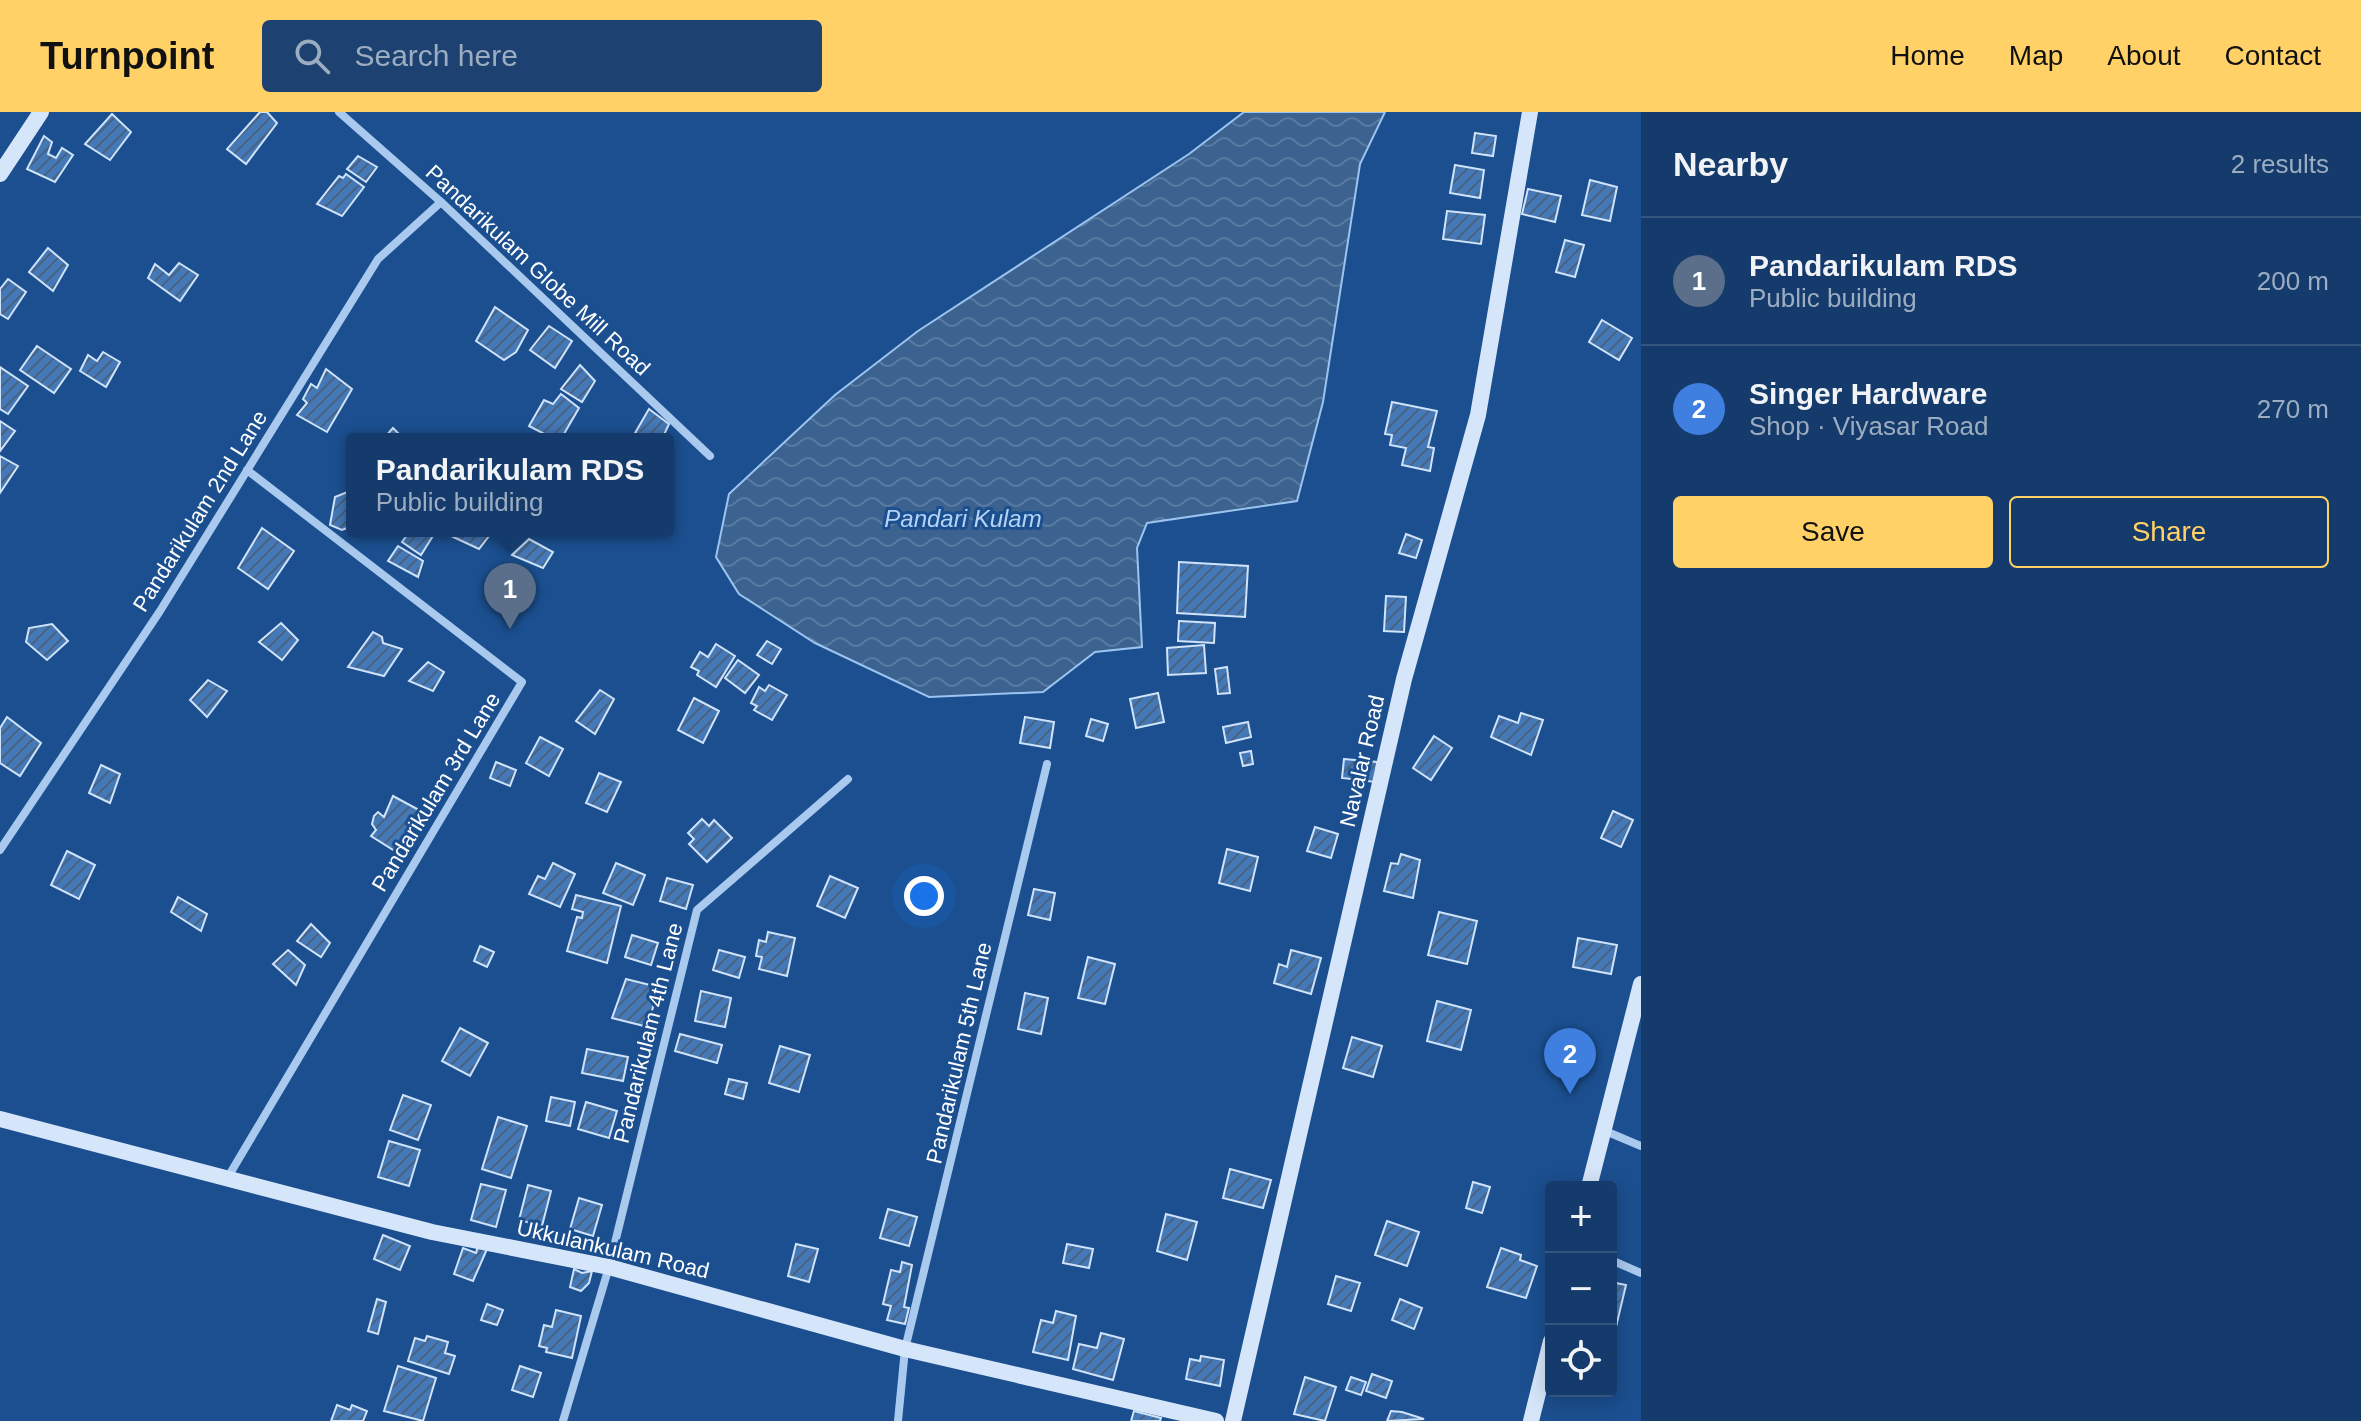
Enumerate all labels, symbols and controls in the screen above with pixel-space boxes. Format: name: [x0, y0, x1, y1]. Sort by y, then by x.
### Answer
search box: [262, 20, 822, 92]
icon: search: [290, 34, 334, 78]
text: Turnpoint: [40, 35, 214, 77]
text: Search here: [354, 39, 518, 72]
text: Home: [1890, 40, 1965, 71]
text: Map: [2009, 40, 2063, 71]
text: About: [2107, 40, 2181, 71]
text: Contact: [2225, 40, 2321, 71]
text: Nearby: [1673, 145, 1788, 183]
text: 2 results: [2231, 149, 2329, 179]
street label: Pandarikulam Globe Mill Road: [421, 160, 655, 380]
text: Pandarikulam RDS: [1749, 249, 2017, 282]
text: 1: [1692, 266, 1706, 296]
text: 200 m: [2257, 266, 2329, 296]
text: Public building: [1749, 283, 1917, 313]
text: Singer Hardware: [1749, 377, 1987, 410]
text: 2: [1692, 394, 1706, 424]
text: 270 m: [2257, 394, 2329, 424]
street label: Pandarikulam 2nd Lane: [128, 406, 272, 616]
text: Shop · Viyasar Road: [1749, 411, 1988, 441]
popup: [346, 433, 674, 537]
text: Pandarikulam RDS: [376, 453, 644, 486]
text: Public building: [376, 487, 543, 517]
button: Save: [1673, 496, 1993, 568]
button: Share: [2009, 496, 2329, 568]
water label: Pandari Kulam: [884, 505, 1042, 532]
pin: 1: [484, 563, 536, 629]
street label: Pandarikulam 3rd Lane: [367, 688, 505, 896]
street label: Navalar Road: [1335, 693, 1389, 829]
your location: [904, 876, 944, 916]
street label: Pandarikulam 4th Lane: [609, 920, 687, 1146]
street label: Pandarikulam 5th Lane: [921, 940, 997, 1166]
pin: 2: [1544, 1028, 1596, 1094]
map controls: [1545, 1181, 1617, 1397]
button: +: [1545, 1181, 1617, 1253]
street label: Ukkulankulam Road: [514, 1215, 712, 1283]
button: −: [1545, 1253, 1617, 1325]
button: locate: [1545, 1325, 1617, 1397]

